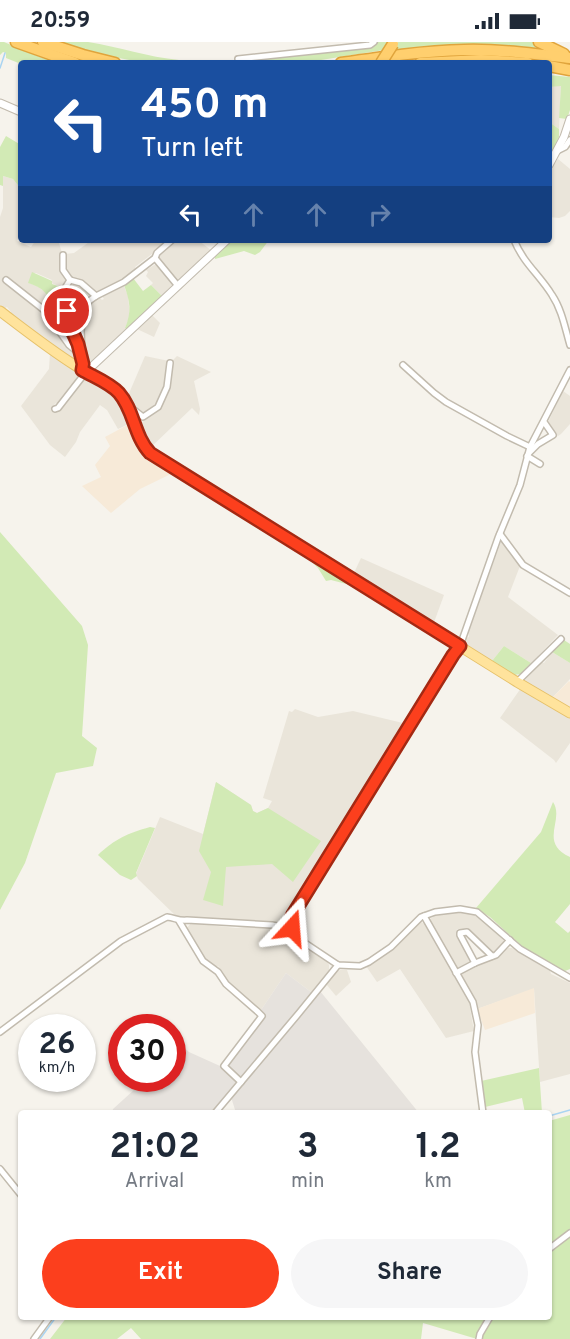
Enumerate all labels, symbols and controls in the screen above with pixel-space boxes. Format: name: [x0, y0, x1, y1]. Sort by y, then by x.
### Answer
text: 20:59: [30, 8, 90, 35]
text: 450 m: [141, 80, 268, 133]
icon: left: [42, 84, 120, 162]
text: Turn left: [141, 132, 243, 166]
icon: left: [174, 198, 207, 231]
icon: ahead: [237, 198, 270, 231]
icon: ahead: [300, 198, 333, 231]
icon: right: [363, 198, 396, 231]
pin: [41, 285, 92, 336]
icon: arrive: [50, 294, 83, 327]
position arrow: [260, 896, 324, 960]
speed limit sign: 30: [108, 1014, 186, 1092]
text: 26: [39, 1027, 75, 1064]
text: km/h: [39, 1059, 75, 1078]
text: 21:02: [109, 1125, 200, 1171]
text: 3: [297, 1125, 319, 1171]
text: 1.2: [416, 1125, 461, 1171]
text: Arrival: [125, 1169, 184, 1195]
text: min: [291, 1169, 324, 1195]
text: km: [424, 1169, 452, 1195]
button: Exit: [42, 1239, 279, 1308]
button: Share: [291, 1239, 528, 1308]

